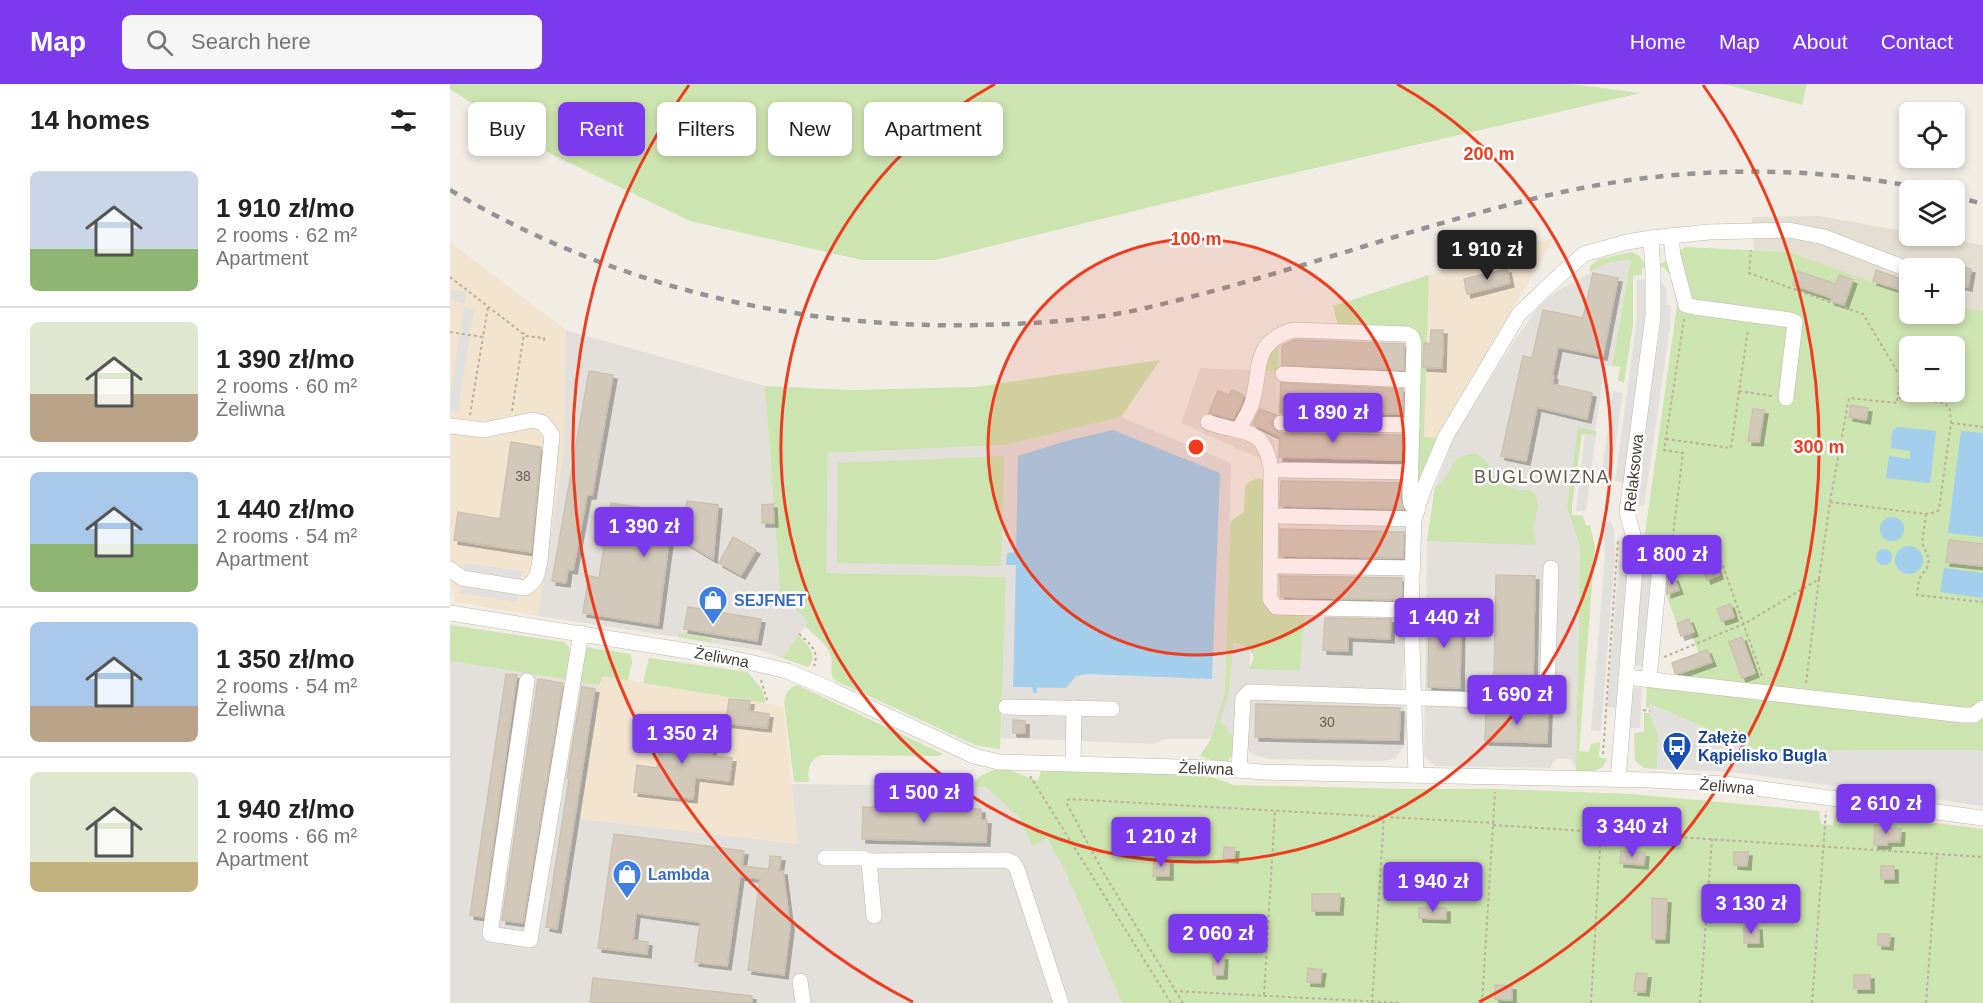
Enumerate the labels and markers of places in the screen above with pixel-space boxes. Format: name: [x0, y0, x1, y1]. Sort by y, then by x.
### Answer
pin: 1 910 zł: [1425, 230, 1549, 281]
pin: 1 890 zł: [1271, 393, 1395, 444]
centre of rings: [1186, 437, 1206, 457]
pin: 1 390 zł: [582, 507, 706, 558]
pin: 1 800 zł: [1610, 535, 1734, 586]
shop icon: SEJFNET: [697, 584, 729, 626]
place label: SEJFNET: [734, 592, 806, 609]
pin: 1 440 zł: [1382, 598, 1506, 649]
pin: 1 690 zł: [1455, 675, 1579, 726]
pin: 1 350 zł: [620, 714, 744, 765]
place label: Załęże Kąpielisko Bugla: [1698, 729, 1827, 764]
bus stop icon: Załęże Kąpielisko Bugla: [1661, 730, 1693, 772]
pin: 1 500 zł: [862, 773, 986, 824]
pin: 2 610 zł: [1824, 784, 1948, 835]
pin: 3 340 zł: [1570, 807, 1694, 858]
pin: 1 210 zł: [1099, 817, 1223, 868]
shop icon: Lambda: [611, 858, 643, 900]
pin: 1 940 zł: [1371, 862, 1495, 913]
place label: Lambda: [648, 866, 709, 883]
pin: 3 130 zł: [1689, 884, 1813, 935]
pin: 2 060 zł: [1156, 914, 1280, 965]

